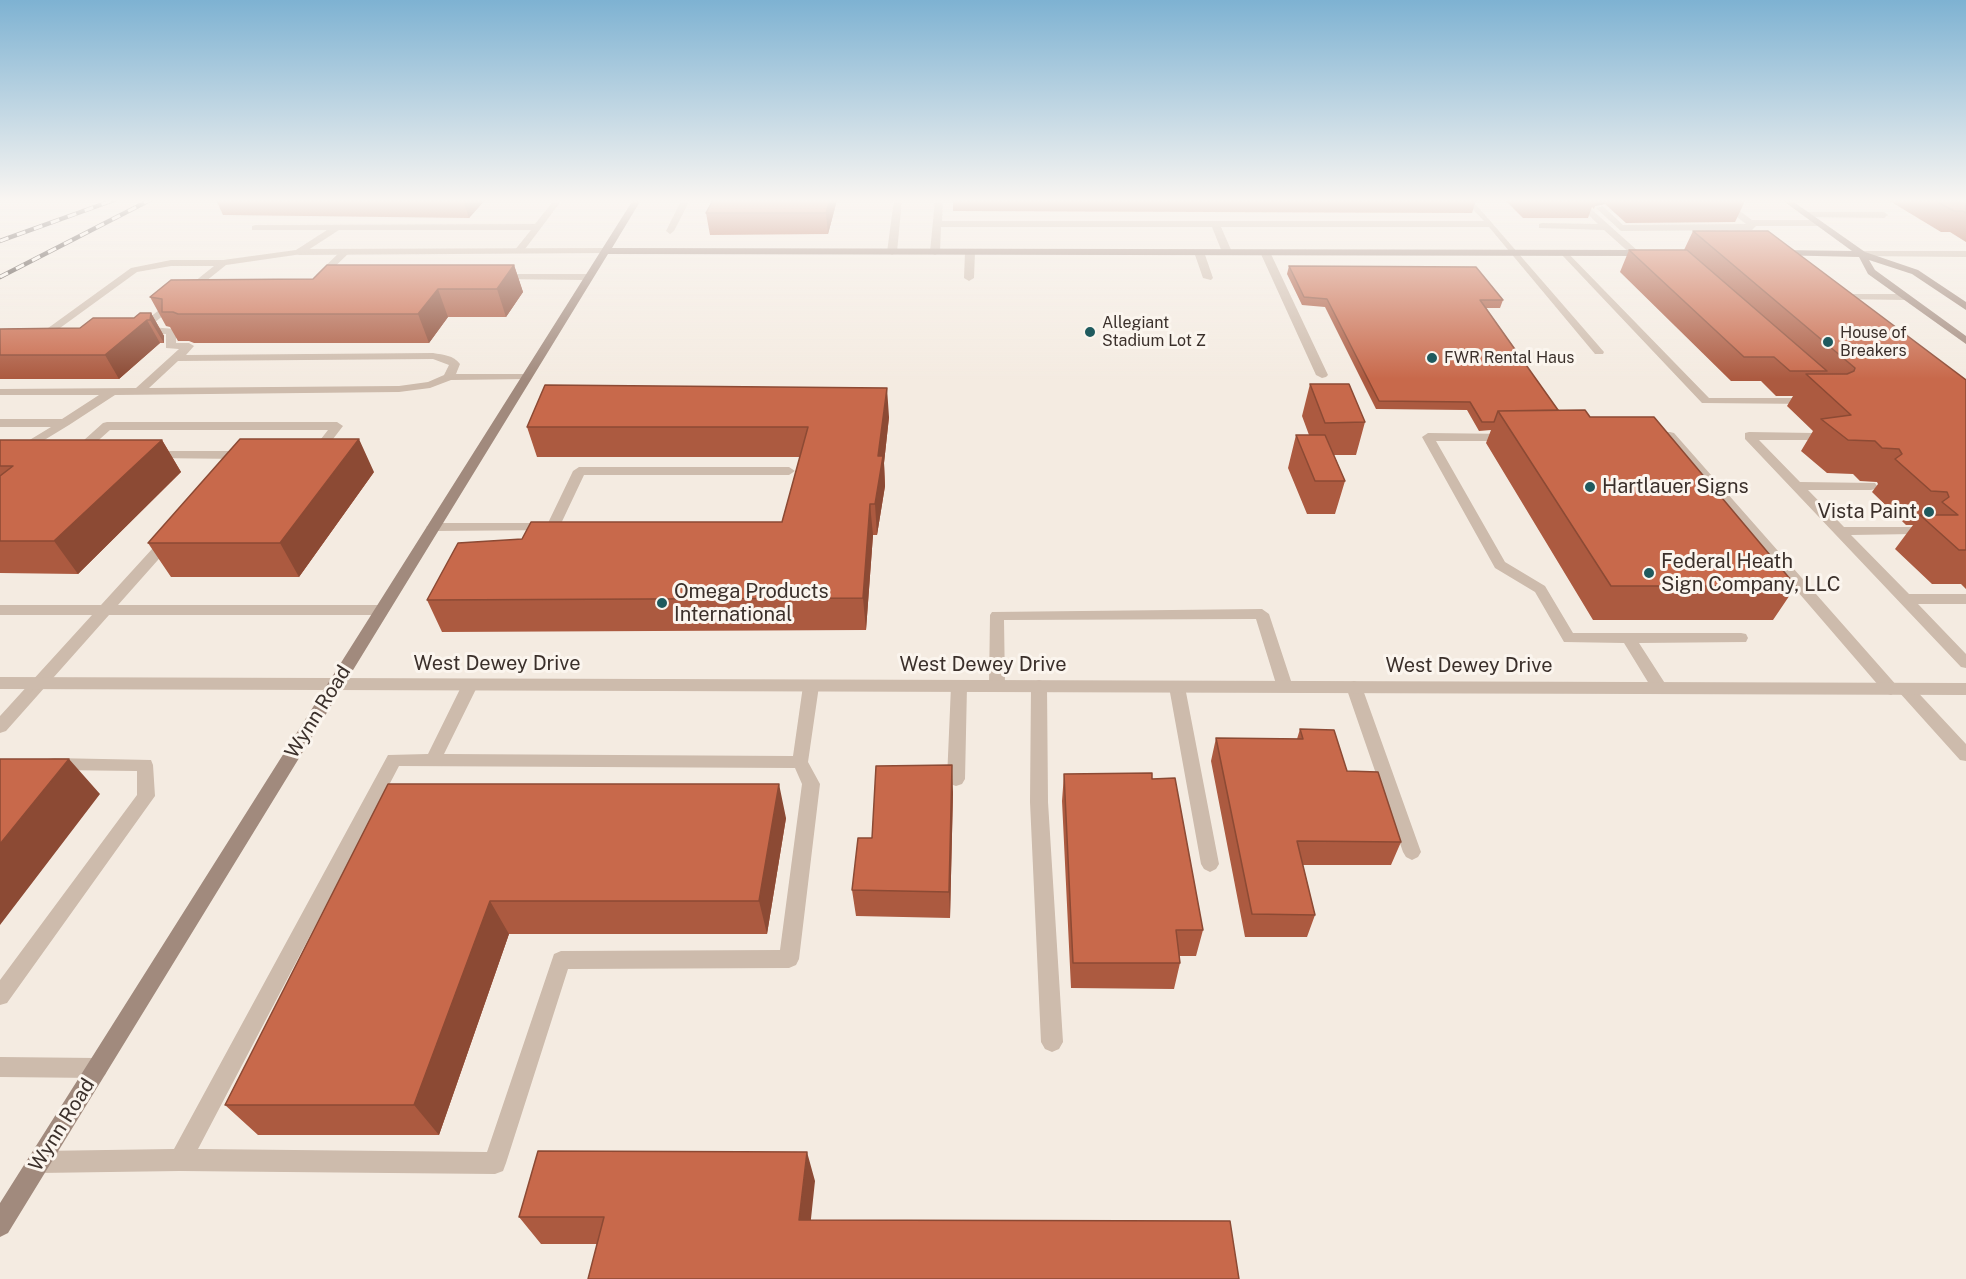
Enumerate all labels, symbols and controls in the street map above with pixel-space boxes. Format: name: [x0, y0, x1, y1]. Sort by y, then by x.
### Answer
place label: Allegiant Stadium Lot Z: [1102, 313, 1206, 351]
place label: House of Breakers: [1840, 323, 1907, 361]
marker: Allegiant Stadium Lot Z: [1083, 325, 1097, 339]
marker: House of Breakers: [1821, 335, 1835, 349]
place label: FWR Rental Haus: [1444, 348, 1574, 368]
marker: FWR Rental Haus: [1425, 351, 1439, 365]
place label: Hartlauer Signs: [1602, 475, 1749, 499]
marker: Hartlauer Signs: [1583, 480, 1597, 494]
place label: Vista Paint: [1818, 500, 1917, 524]
marker: Vista Paint: [1922, 505, 1936, 519]
place label: Federal Heath Sign Company, LLC: [1661, 550, 1840, 597]
marker: Federal Heath Sign Company, LLC: [1642, 566, 1656, 580]
place label: Omega Products International: [674, 580, 829, 627]
marker: Omega Products International: [655, 596, 669, 610]
street label: West Dewey Drive: [413, 652, 581, 676]
street label: West Dewey Drive: [899, 653, 1067, 677]
street label: West Dewey Drive: [1385, 654, 1553, 678]
street label: Wynn Road: [280, 661, 356, 763]
street label: Wynn Road: [24, 1074, 100, 1176]

